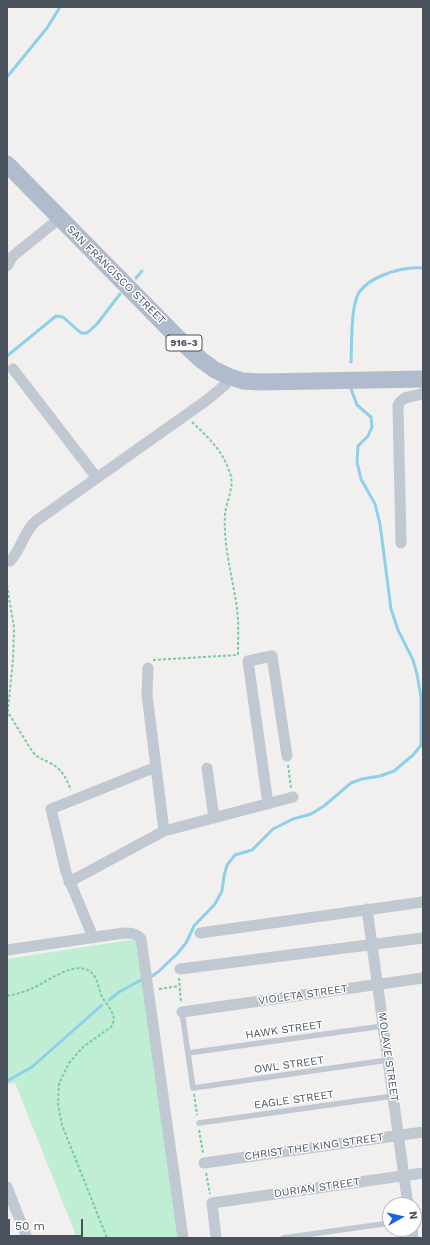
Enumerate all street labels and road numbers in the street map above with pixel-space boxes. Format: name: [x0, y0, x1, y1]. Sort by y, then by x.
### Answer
street label: SAN FRANCISCO STREET: [64, 223, 168, 327]
road number: 916-3: [166, 335, 202, 351]
street label: VIOLETA STREET: [257, 982, 349, 1008]
street label: MOLAVE STREET: [375, 1011, 401, 1103]
street label: HAWK STREET: [245, 1018, 323, 1042]
street label: OWL STREET: [253, 1054, 325, 1076]
street label: EAGLE STREET: [253, 1088, 335, 1112]
street label: CHRIST THE KING STREET: [244, 1131, 384, 1163]
street label: DURIAN STREET: [273, 1175, 361, 1201]

